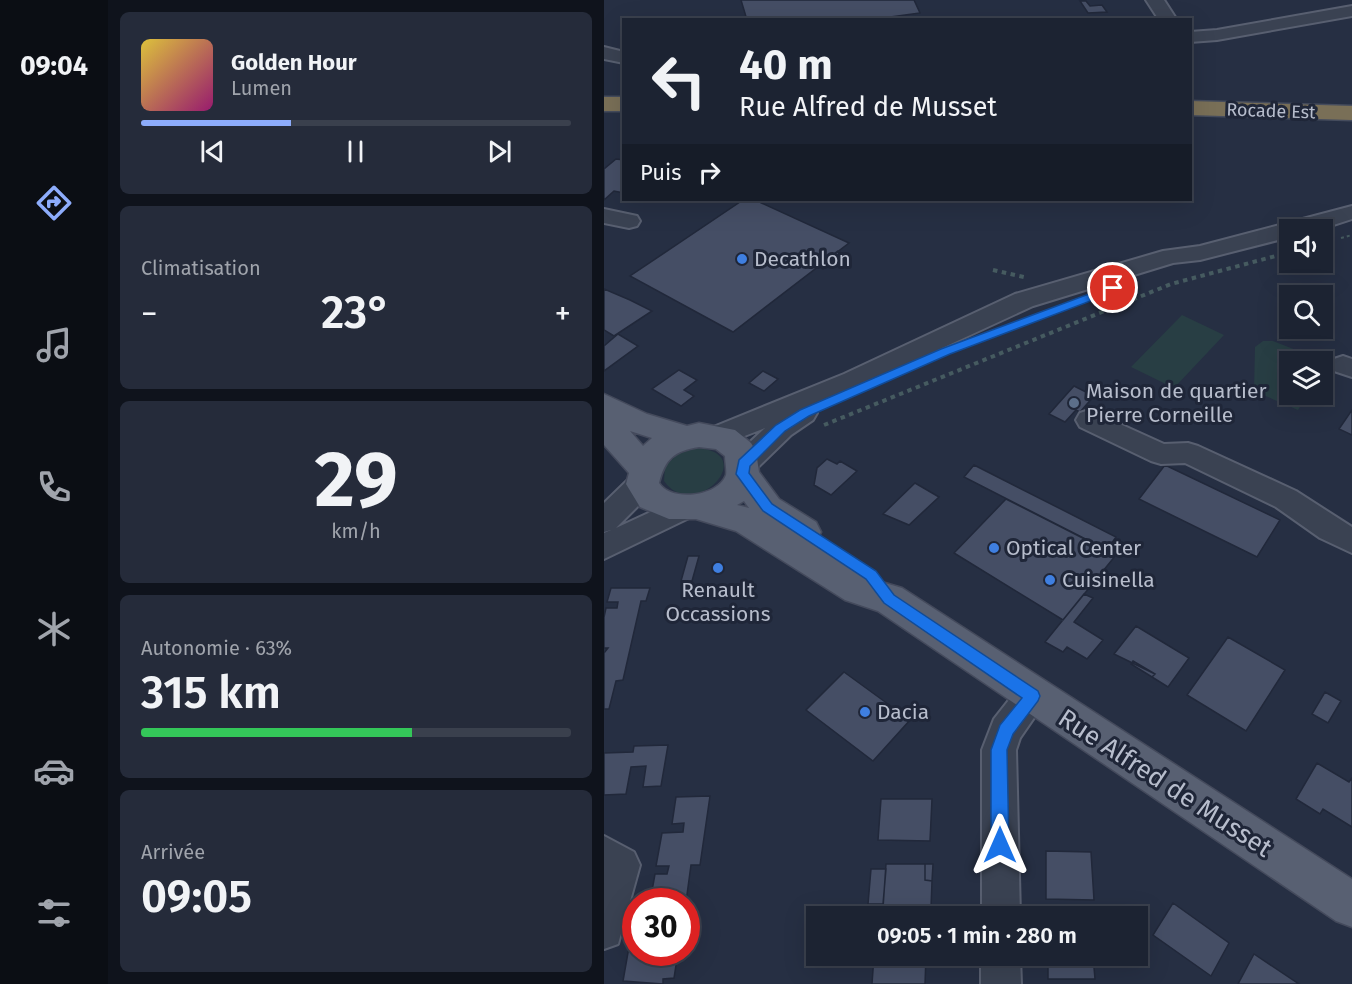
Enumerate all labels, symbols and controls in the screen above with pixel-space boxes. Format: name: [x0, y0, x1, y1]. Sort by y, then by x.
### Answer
text: 40 m: [739, 40, 833, 90]
icon: left: [640, 42, 718, 120]
text: Golden Hour: [231, 49, 357, 76]
text: 09:04: [20, 50, 88, 82]
text: Lumen: [231, 76, 292, 100]
text: Rue Alfred de Musset: [739, 91, 997, 123]
street label: Rocade Est: [1226, 98, 1316, 124]
icon: previous: [196, 135, 229, 168]
icon: pause: [339, 135, 372, 168]
icon: next: [483, 135, 516, 168]
icon: right: [693, 156, 726, 189]
text: Puis: [640, 159, 681, 186]
icon: directions: [33, 182, 75, 224]
map controls: [1279, 219, 1333, 405]
button: sound: [1279, 219, 1333, 273]
place label: Decathlon: [754, 246, 851, 272]
marker: Decathlon: [735, 252, 749, 266]
text: Climatisation: [141, 256, 261, 280]
pin: [1087, 262, 1138, 313]
icon: arrive: [1096, 271, 1129, 304]
button: search: [1279, 285, 1333, 339]
text: 23°: [321, 286, 391, 340]
text: −: [141, 294, 158, 334]
text: +: [555, 294, 571, 334]
icon: music: [33, 324, 75, 366]
button: layers: [1279, 351, 1333, 405]
place label: Maison de quartier Pierre Corneille: [1086, 378, 1267, 428]
marker: Maison de quartier Pierre Corneille: [1067, 396, 1081, 410]
text: 29: [314, 433, 398, 527]
icon: phone: [33, 466, 75, 508]
text: km/h: [331, 519, 381, 543]
place label: Optical Center: [1006, 535, 1141, 561]
marker: Optical Center: [987, 541, 1001, 555]
marker: Renault Occassions: [711, 561, 725, 575]
place label: Cuisinella: [1062, 567, 1155, 593]
marker: Cuisinella: [1043, 573, 1057, 587]
place label: Renault Occassions: [666, 577, 771, 627]
icon: climate: [33, 608, 75, 650]
text: Autonomie · 63%: [141, 636, 292, 660]
text: 315 km: [141, 666, 281, 720]
place label: Dacia: [877, 699, 929, 725]
street label: Rue Alfred de Musset: [1052, 702, 1278, 864]
marker: Dacia: [858, 705, 872, 719]
icon: car: [33, 750, 75, 792]
position arrow: [968, 813, 1032, 877]
text: Arrivée: [141, 840, 205, 864]
text: 09:05: [141, 870, 252, 924]
speed limit sign: 30: [622, 888, 700, 966]
icon: filters: [33, 892, 75, 934]
text: 09:05 · 1 min · 280 m: [877, 922, 1077, 949]

